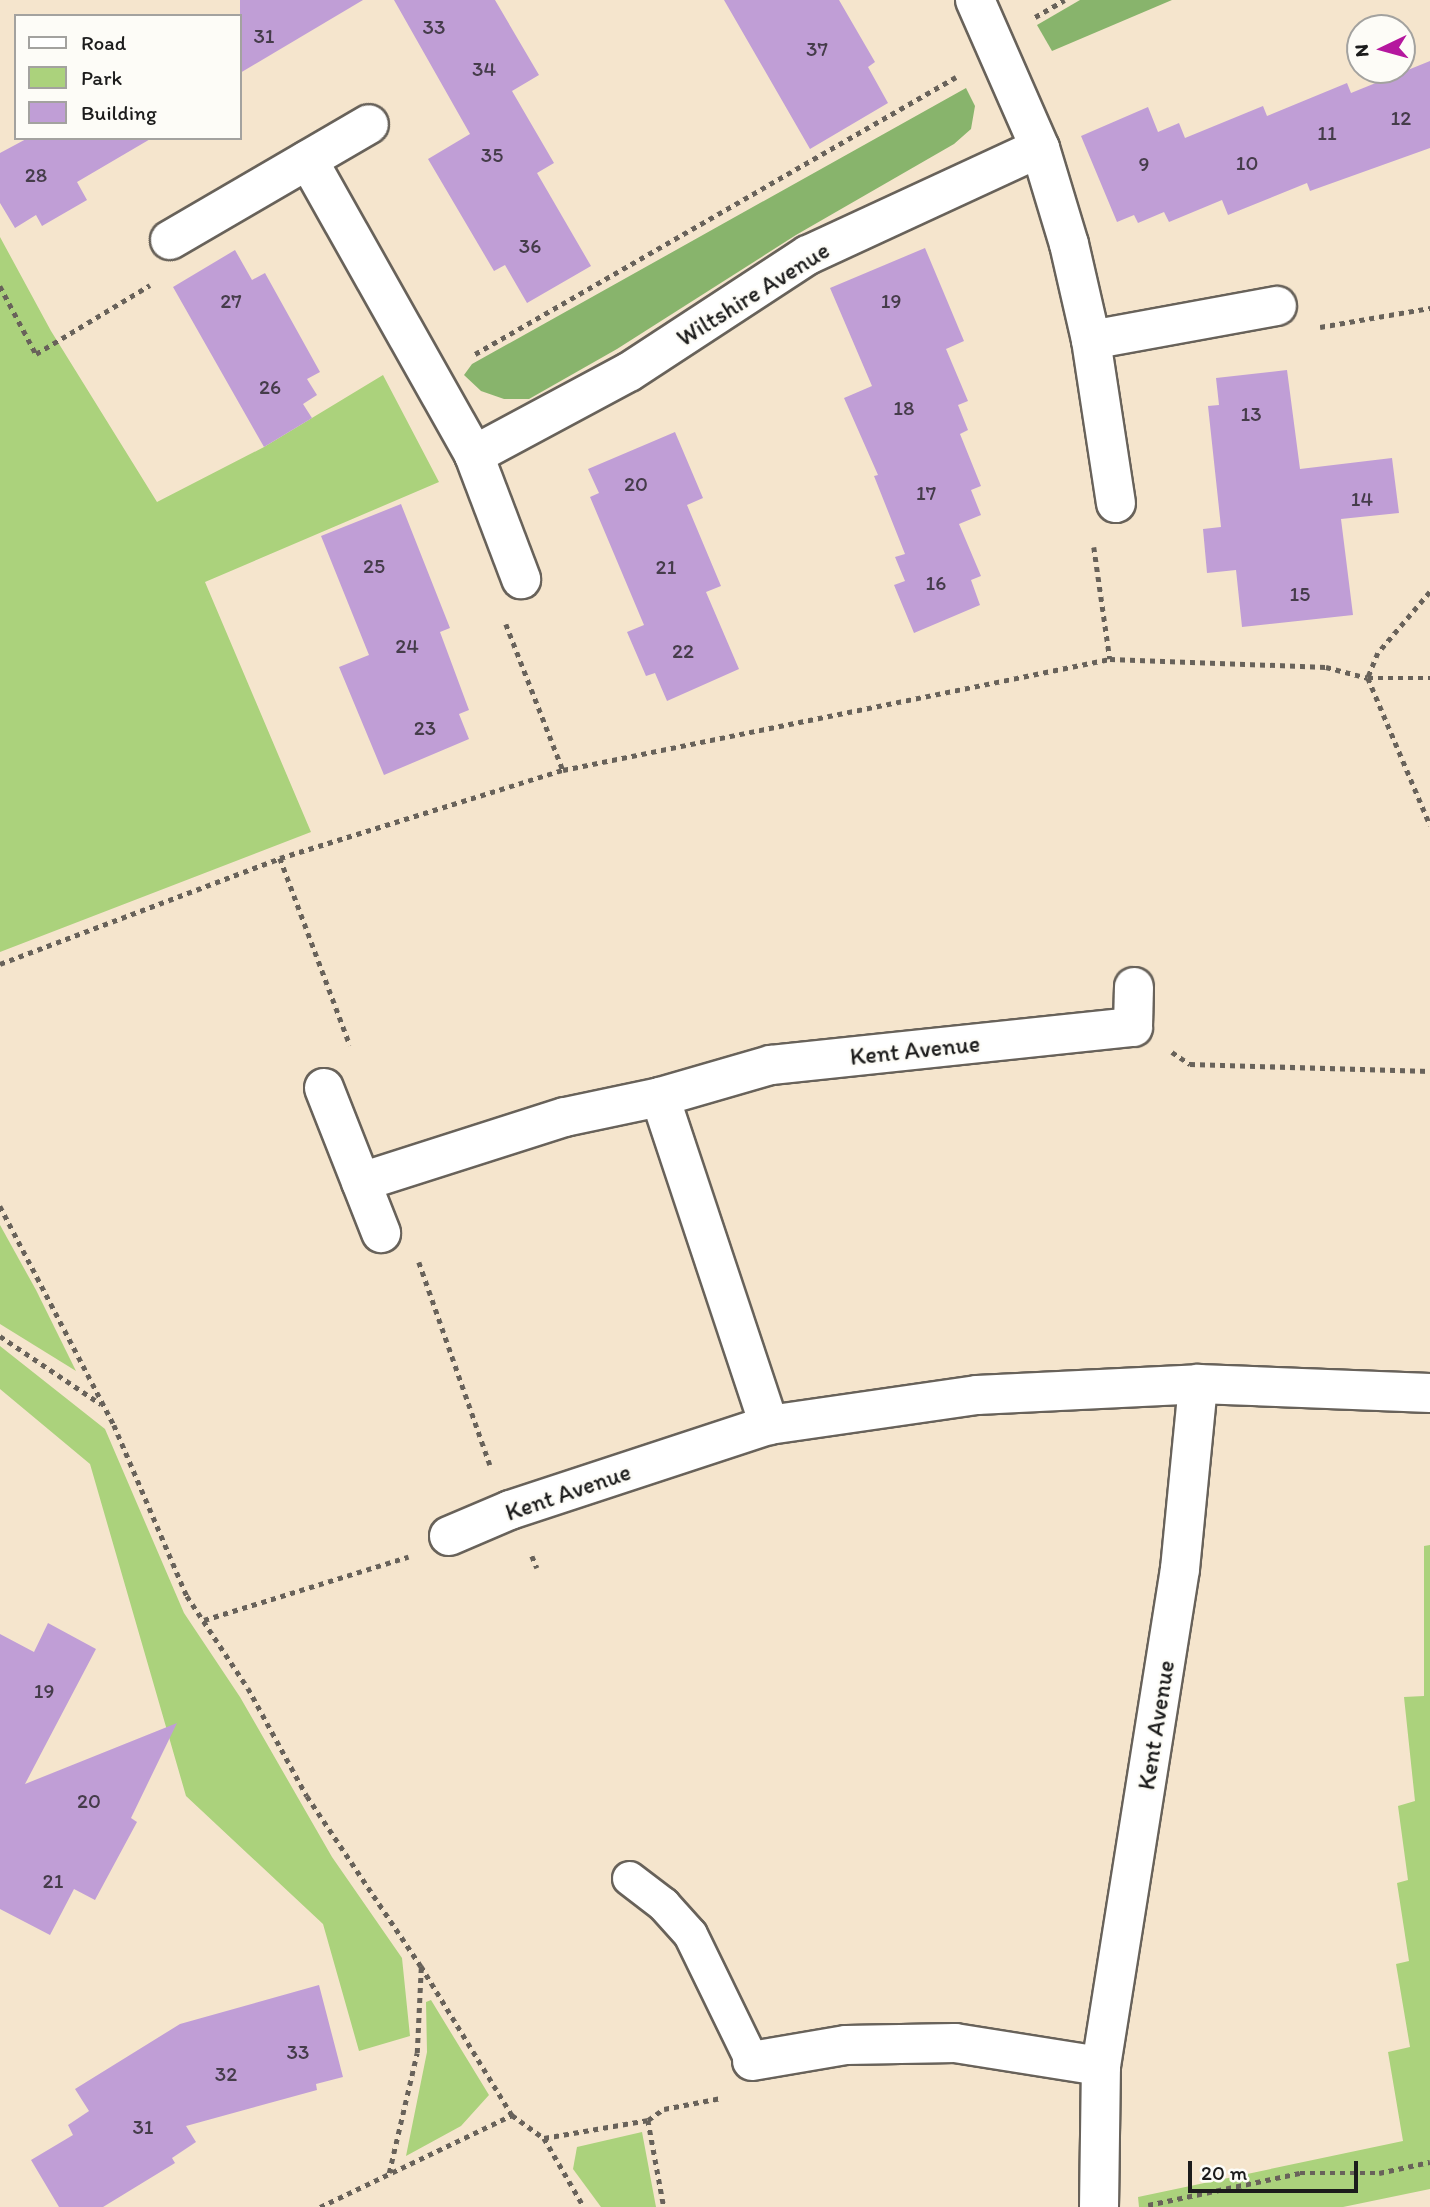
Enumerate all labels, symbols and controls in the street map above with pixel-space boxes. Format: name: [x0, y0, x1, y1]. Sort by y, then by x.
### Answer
legend: [14, 14, 242, 140]
house number: 33: [423, 14, 445, 40]
north arrow: [1346, 14, 1416, 84]
house number: 31: [253, 23, 275, 49]
text: Road: [81, 30, 126, 55]
house number: 37: [806, 36, 828, 62]
text: N: [1350, 43, 1374, 58]
house number: 34: [472, 56, 496, 82]
text: Park: [81, 65, 122, 90]
text: Building: [81, 100, 157, 125]
house number: 12: [1391, 105, 1411, 131]
house number: 11: [1317, 120, 1337, 146]
house number: 35: [481, 142, 503, 168]
house number: 10: [1236, 150, 1258, 176]
house number: 9: [1139, 151, 1149, 177]
house number: 28: [25, 162, 47, 188]
house number: 36: [519, 233, 541, 259]
street label: Wiltshire Avenue: [672, 236, 834, 352]
house number: 27: [220, 288, 242, 314]
house number: 19: [881, 288, 901, 314]
house number: 26: [259, 374, 281, 400]
house number: 18: [893, 395, 915, 421]
house number: 13: [1240, 401, 1262, 427]
house number: 20: [624, 471, 648, 497]
house number: 17: [916, 480, 936, 506]
house number: 14: [1351, 486, 1373, 512]
house number: 25: [363, 553, 385, 579]
house number: 21: [656, 554, 676, 580]
house number: 16: [926, 570, 946, 596]
house number: 15: [1290, 581, 1310, 607]
house number: 24: [395, 633, 419, 659]
house number: 22: [672, 638, 694, 664]
house number: 23: [414, 715, 436, 741]
street label: Kent Avenue: [849, 1029, 981, 1071]
street label: Kent Avenue: [502, 1457, 634, 1527]
street label: Kent Avenue: [1132, 1659, 1180, 1791]
house number: 19: [34, 1678, 54, 1704]
house number: 20: [77, 1788, 101, 1814]
house number: 21: [43, 1868, 63, 1894]
house number: 33: [287, 2039, 309, 2065]
house number: 32: [215, 2061, 237, 2087]
house number: 31: [132, 2114, 154, 2140]
scale bar: [1192, 2148, 1362, 2192]
text: 20 m: [1201, 2160, 1247, 2185]

